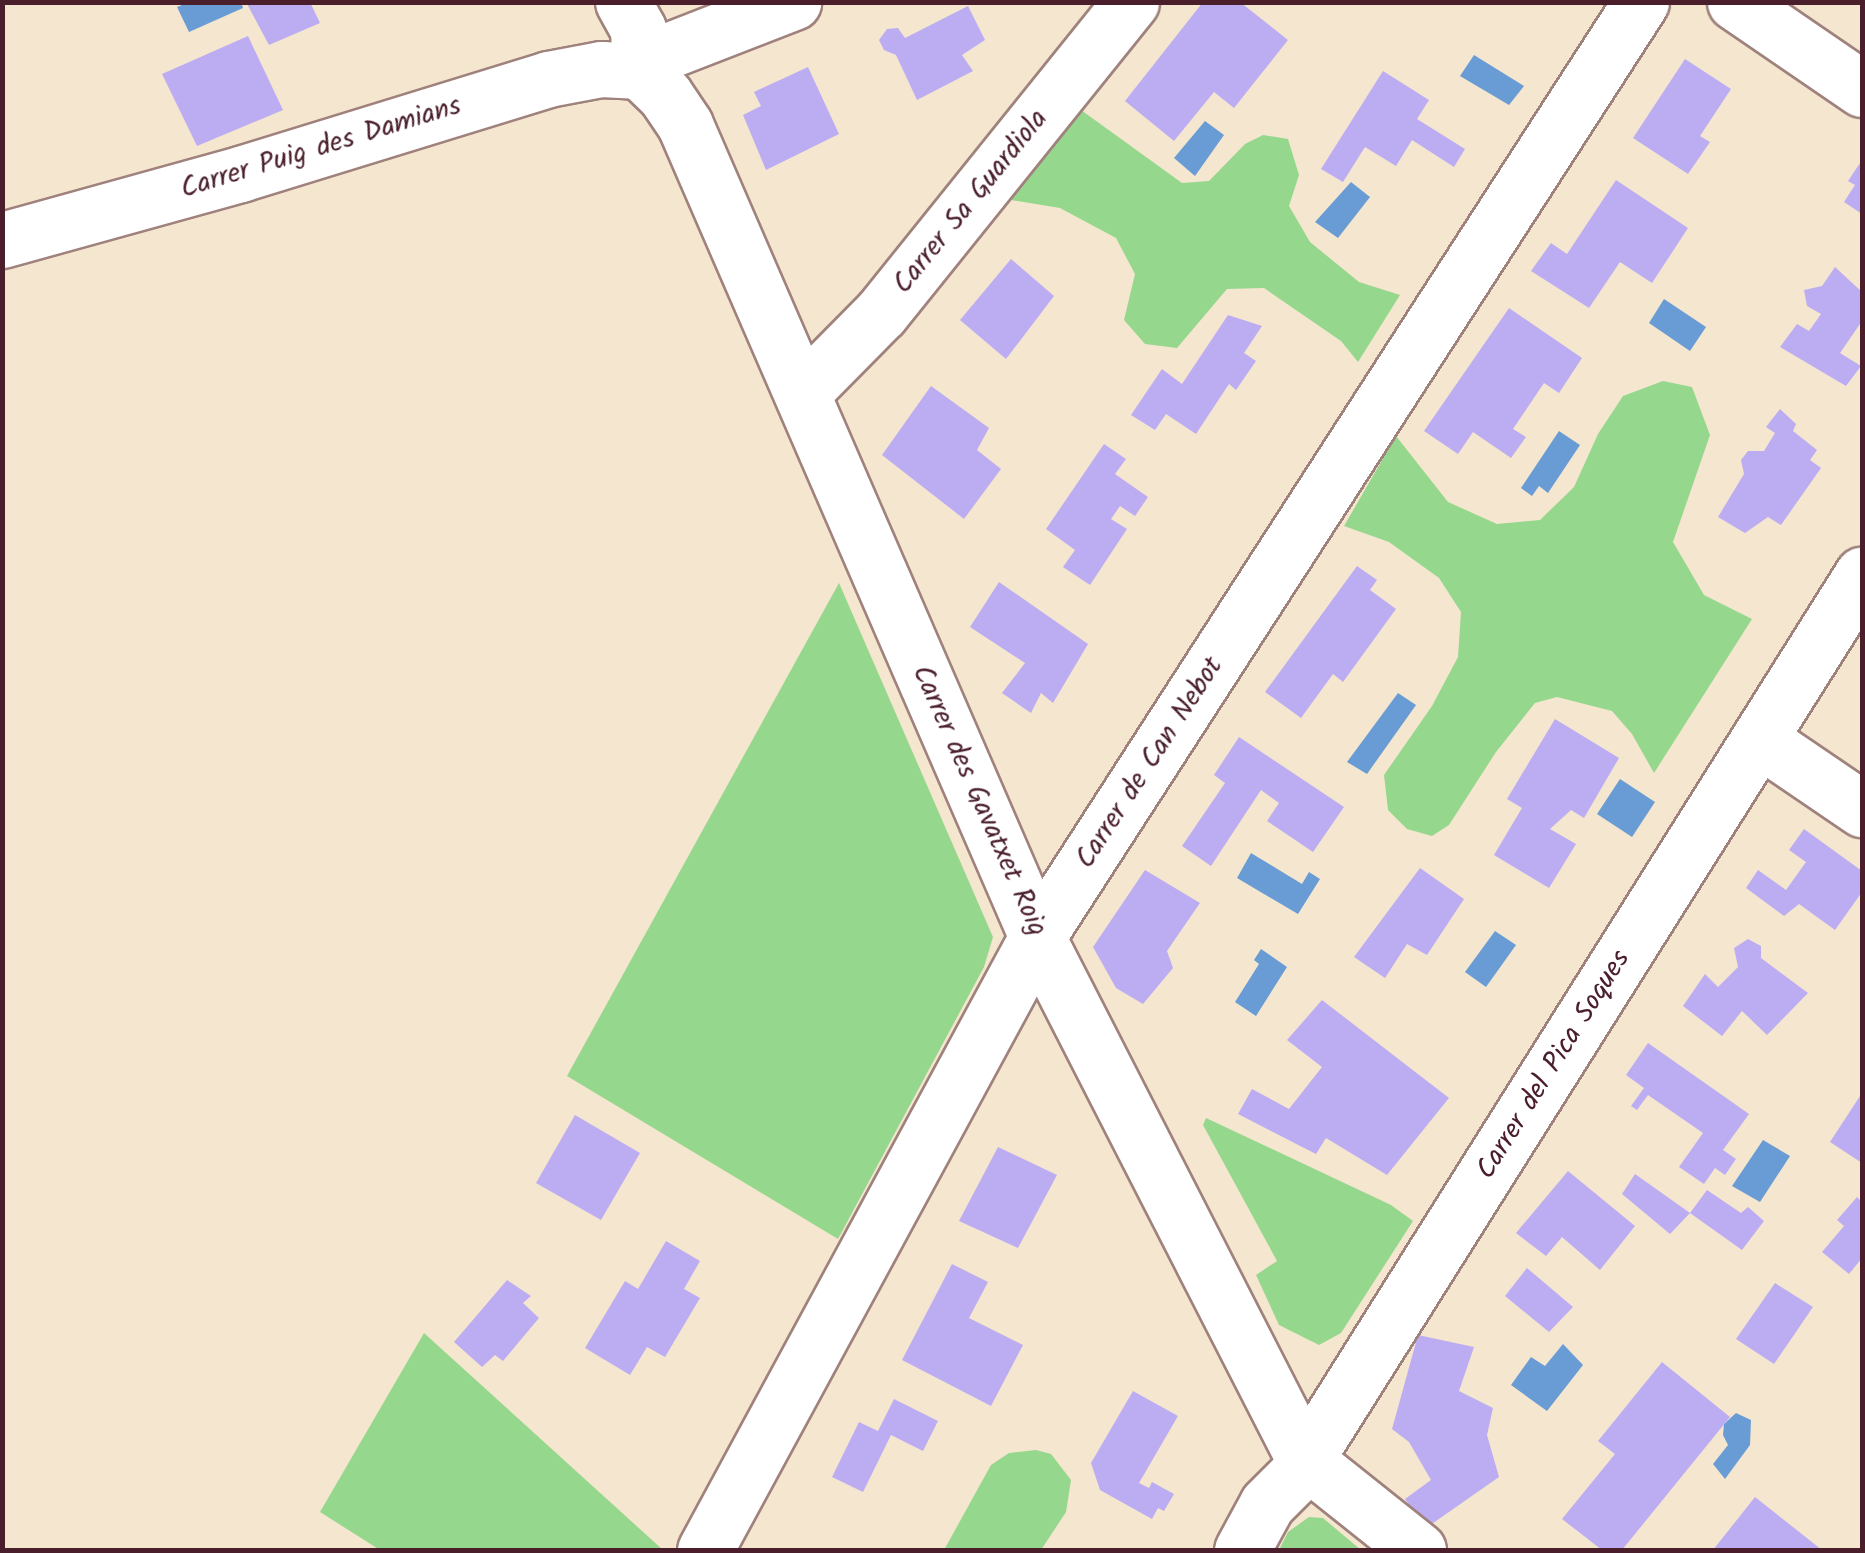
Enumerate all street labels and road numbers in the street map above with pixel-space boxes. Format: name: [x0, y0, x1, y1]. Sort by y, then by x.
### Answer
street label: Carrer Puig des Damians: [177, 89, 465, 207]
street label: Carrer Sa Guardiola: [886, 103, 1056, 301]
street label: Carrer de Can Nebot: [1069, 651, 1231, 875]
street label: Carrer des Gavatxet Roig: [904, 660, 1054, 942]
street label: Carrer del Pica Soques: [1470, 944, 1638, 1186]

